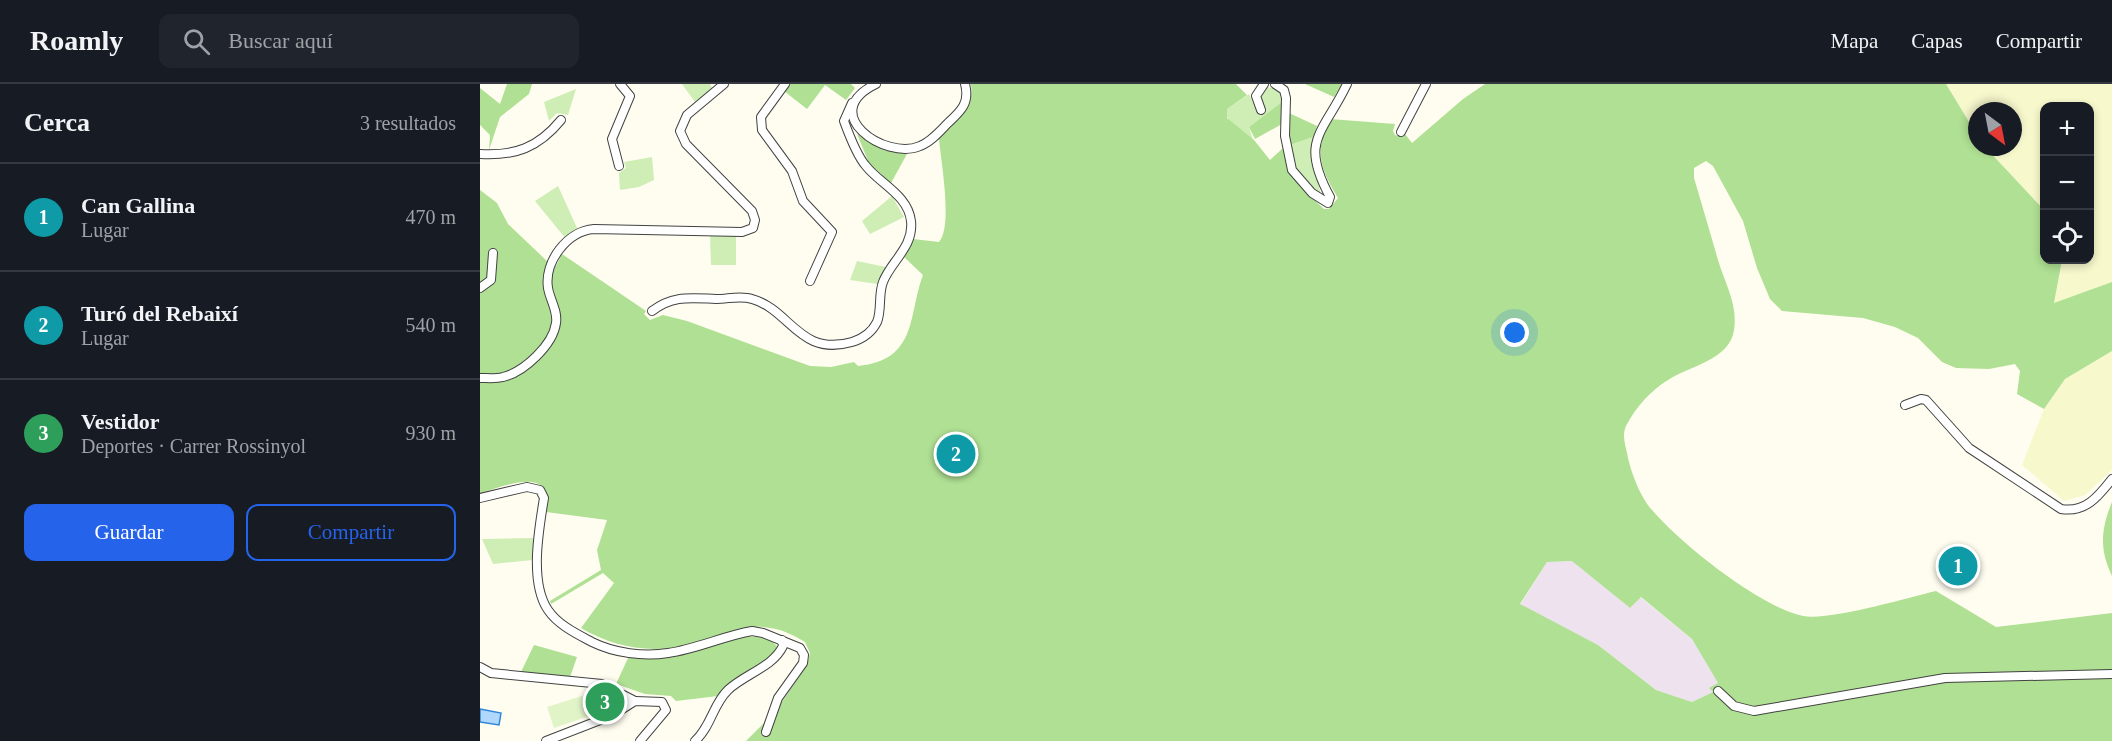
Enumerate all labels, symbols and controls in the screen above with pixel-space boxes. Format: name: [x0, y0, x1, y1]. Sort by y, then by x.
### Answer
search box: [159, 14, 579, 68]
text: Roamly: [30, 25, 123, 56]
icon: search: [180, 25, 213, 58]
text: Buscar aquí: [228, 28, 333, 53]
text: Mapa: [1831, 29, 1878, 53]
text: Capas: [1911, 29, 1963, 53]
text: Compartir: [1996, 29, 2082, 53]
north arrow: [1968, 102, 2022, 156]
map controls: [2040, 102, 2094, 264]
button: +: [2040, 102, 2094, 156]
text: Cerca: [24, 108, 90, 137]
text: 3 resultados: [360, 112, 456, 134]
button: −: [2040, 156, 2094, 210]
text: Can Gallina: [81, 193, 195, 218]
text: 1: [39, 206, 49, 228]
text: 470 m: [405, 206, 456, 228]
button: locate: [2040, 210, 2094, 264]
text: Lugar: [81, 219, 129, 241]
text: Turó del Rebaixí: [81, 301, 238, 326]
text: 2: [39, 314, 49, 336]
text: 540 m: [405, 314, 456, 336]
your location: [1500, 318, 1529, 347]
text: Lugar: [81, 327, 129, 349]
text: Vestidor: [81, 409, 160, 434]
text: 3: [39, 422, 49, 444]
text: 930 m: [405, 422, 456, 444]
pin: 2: [936, 432, 976, 476]
text: Deportes · Carrer Rossinyol: [81, 435, 306, 457]
button: Guardar: [24, 504, 234, 561]
button: Compartir: [246, 504, 456, 561]
pin: 1: [1938, 544, 1978, 588]
pin: 3: [586, 680, 624, 724]

